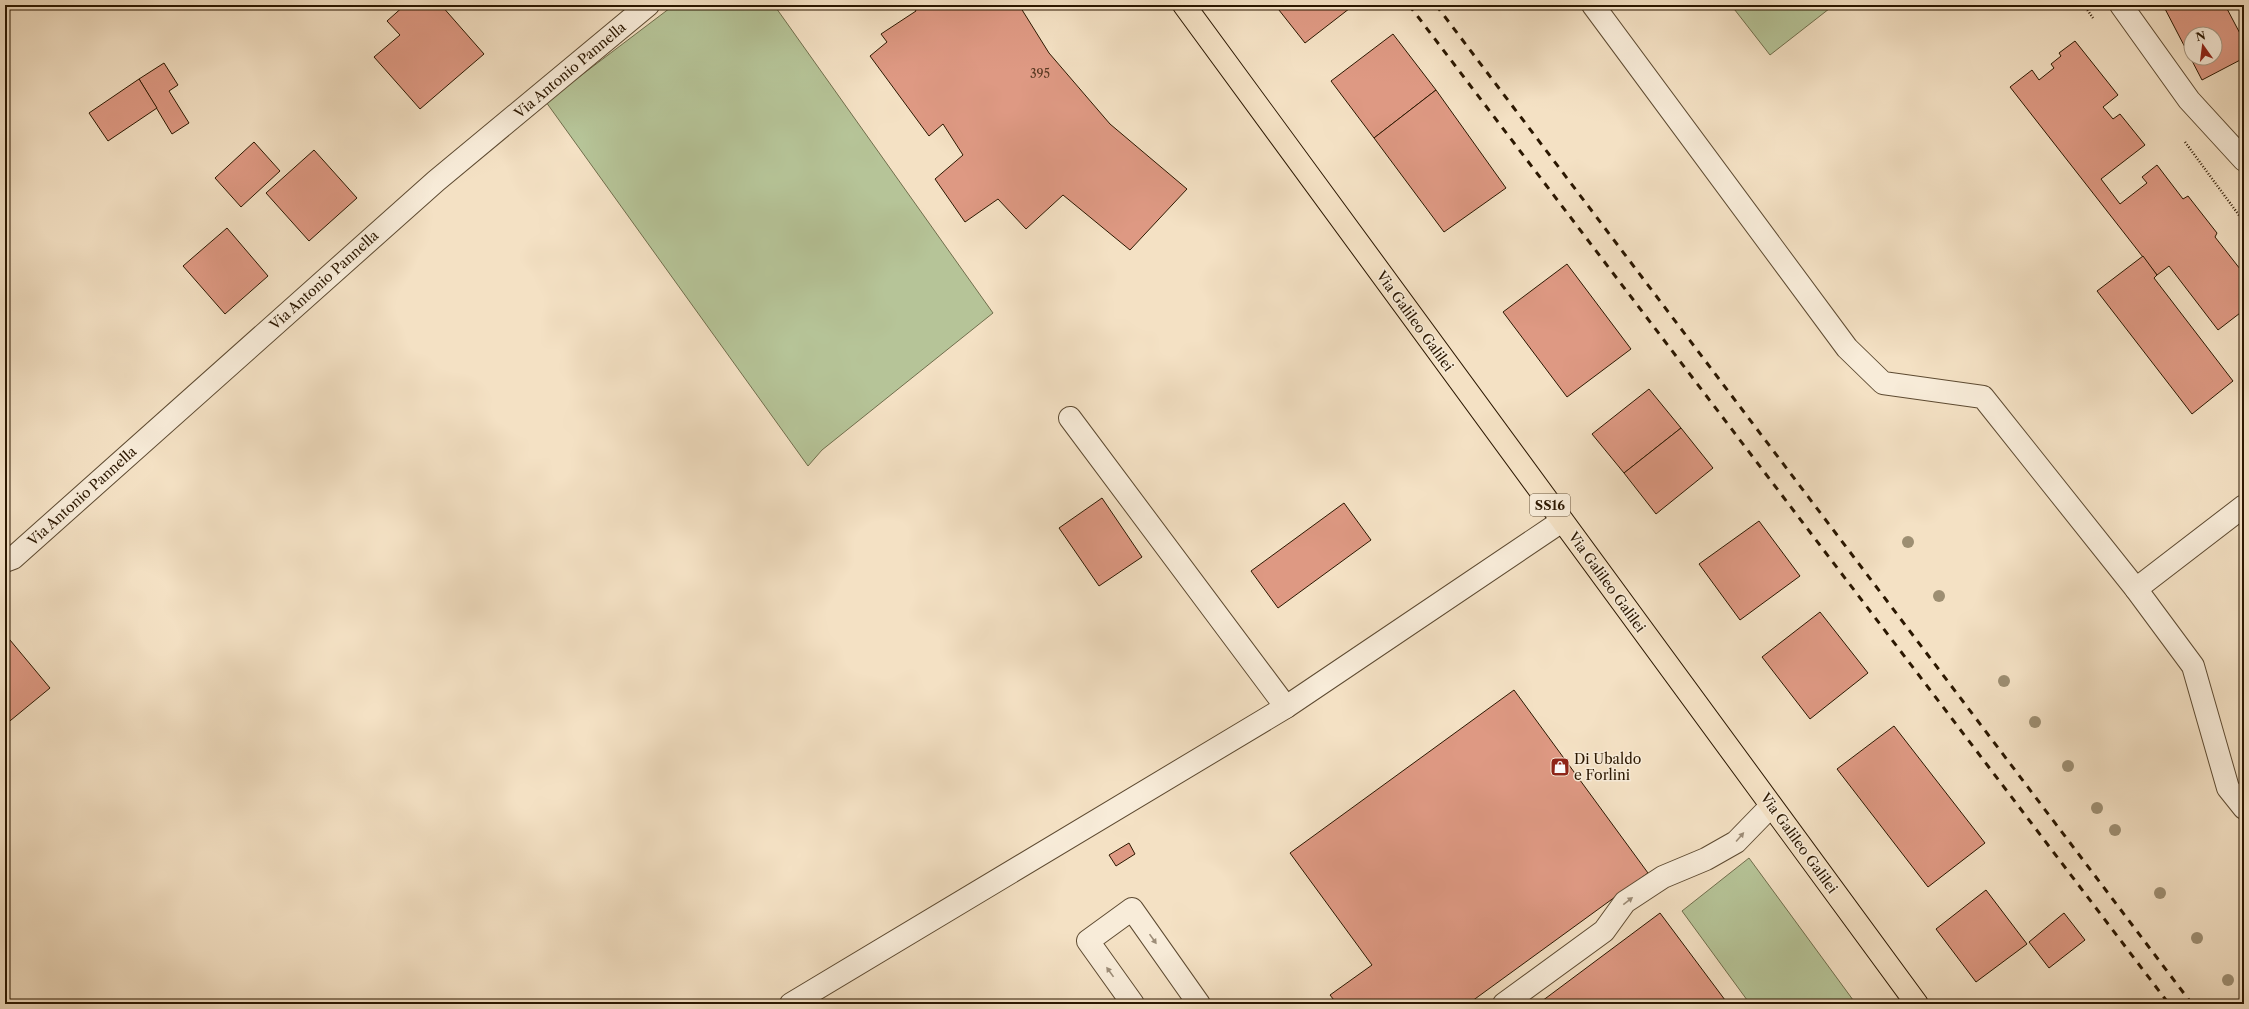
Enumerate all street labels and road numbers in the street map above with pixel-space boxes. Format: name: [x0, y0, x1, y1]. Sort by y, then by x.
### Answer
street label: Via Antonio Pannella: [510, 18, 630, 123]
street label: Via Antonio Pannella: [265, 226, 383, 334]
street label: Via Galileo Galilei: [1372, 266, 1458, 375]
street label: Via Antonio Pannella: [23, 442, 141, 550]
road number: SS16: [1530, 494, 1570, 516]
street label: Via Galileo Galilei: [1564, 527, 1650, 636]
street label: Via Galileo Galilei: [1756, 788, 1842, 897]

